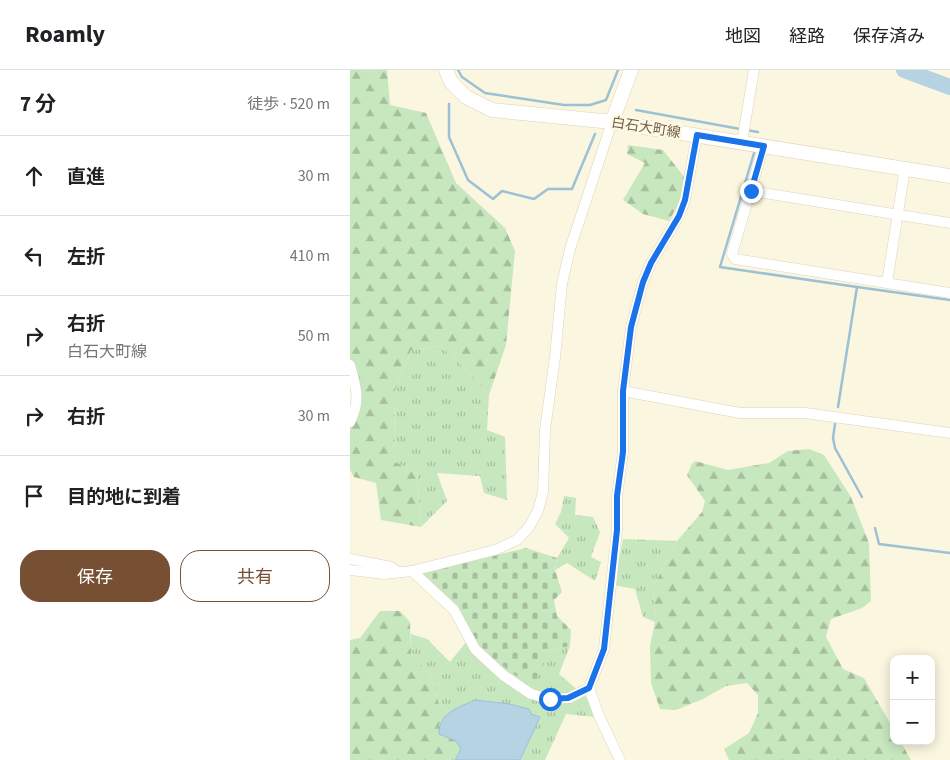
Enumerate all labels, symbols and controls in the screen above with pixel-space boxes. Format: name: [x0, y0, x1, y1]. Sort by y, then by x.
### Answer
text: Roamly: [25, 17, 105, 52]
text: 地図: [725, 24, 761, 49]
text: 経路: [789, 24, 825, 49]
text: 保存済み: [853, 24, 925, 49]
text: 7 分: [20, 89, 56, 119]
text: 徒歩 · 520 m: [247, 93, 330, 115]
street label: 白石大町線: [610, 113, 682, 143]
icon: ahead: [20, 162, 48, 190]
text: 直進: [67, 164, 105, 191]
text: 30 m: [298, 165, 330, 187]
route end: [740, 180, 763, 203]
icon: left: [20, 242, 48, 270]
text: 左折: [67, 244, 105, 271]
text: 410 m: [290, 245, 330, 267]
text: 右折: [67, 311, 105, 338]
icon: right: [20, 322, 48, 350]
text: 50 m: [298, 325, 330, 347]
text: 白石大町線: [67, 341, 147, 363]
icon: right: [20, 402, 48, 430]
text: 右折: [67, 404, 105, 431]
text: 30 m: [298, 405, 330, 427]
icon: arrive: [20, 482, 48, 510]
text: 目的地に到着: [67, 484, 181, 511]
button: 保存: [20, 550, 170, 602]
button: 共有: [180, 550, 330, 602]
map controls: [890, 655, 935, 745]
button: +: [890, 655, 935, 700]
route start: [539, 688, 562, 711]
button: −: [890, 700, 935, 745]

